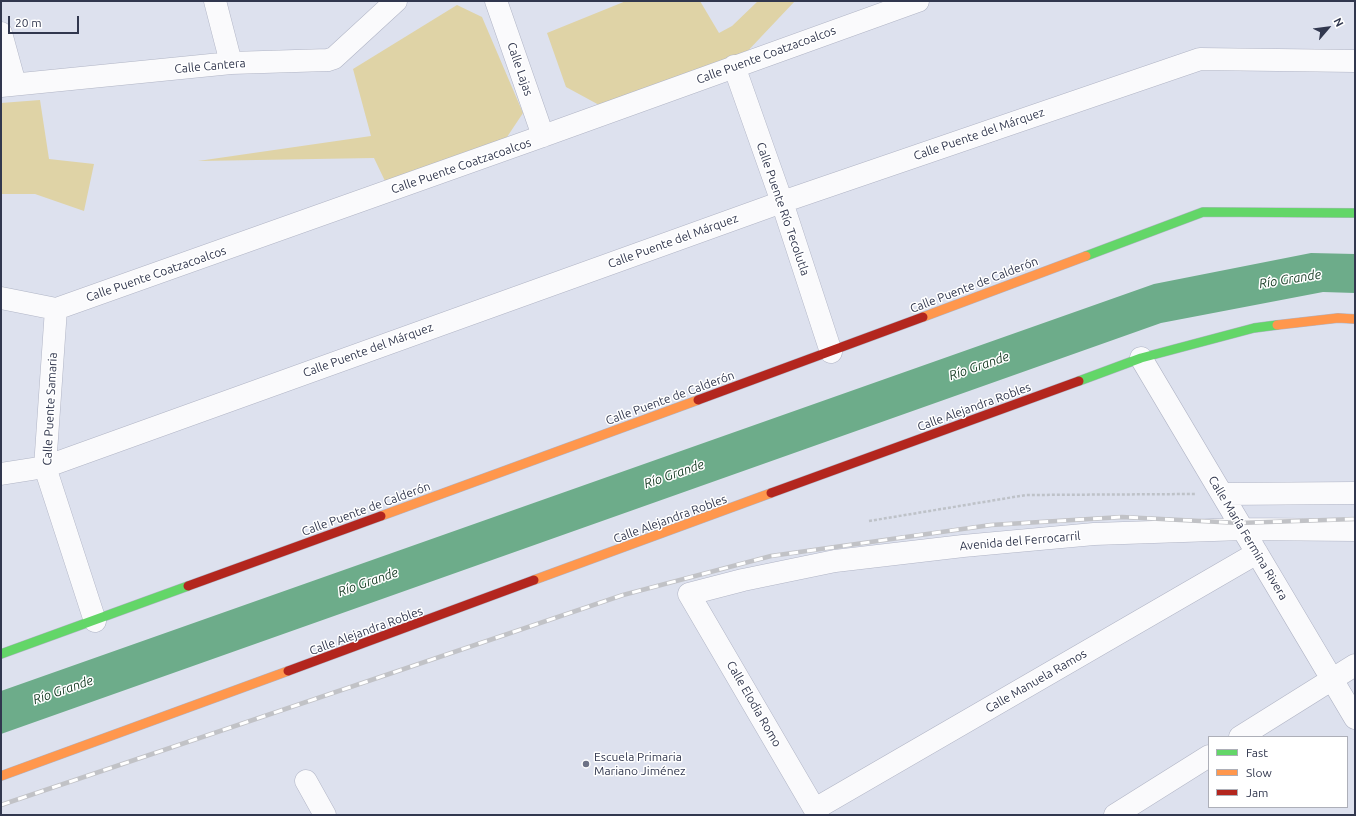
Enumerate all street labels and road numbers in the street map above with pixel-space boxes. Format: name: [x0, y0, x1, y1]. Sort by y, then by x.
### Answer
street label: Calle Puente Coatzacoalcos: [694, 23, 838, 87]
street label: Calle Lajas: [504, 40, 536, 98]
street label: Calle Cantera: [174, 56, 246, 76]
street label: Calle Puente del Márquez: [912, 105, 1046, 163]
street label: Calle Puente Coatzacoalcos: [389, 135, 533, 197]
street label: Calle Puente Río Tecolutla: [753, 140, 813, 278]
street label: Calle Puente del Márquez: [606, 211, 740, 271]
street label: Calle Puente Coatzacoalcos: [84, 243, 228, 305]
street label: Calle Puente de Calderón: [908, 254, 1040, 316]
street label: Calle Puente del Márquez: [301, 320, 435, 380]
street label: Calle Puente Samaria: [40, 352, 60, 466]
street label: Calle Puente de Calderón: [604, 368, 736, 428]
street label: Calle Alejandra Robles: [915, 380, 1033, 434]
street label: Calle María Fermina Rivera: [1205, 473, 1291, 603]
street label: Calle Puente de Calderón: [300, 479, 432, 539]
street label: Calle Alejandra Robles: [611, 492, 729, 546]
street label: Avenida del Ferrocarril: [959, 529, 1081, 553]
street label: Calle Alejandra Robles: [307, 604, 425, 658]
street label: Calle Manuela Ramos: [983, 646, 1089, 716]
street label: Calle Elodia Romo: [724, 658, 784, 750]

